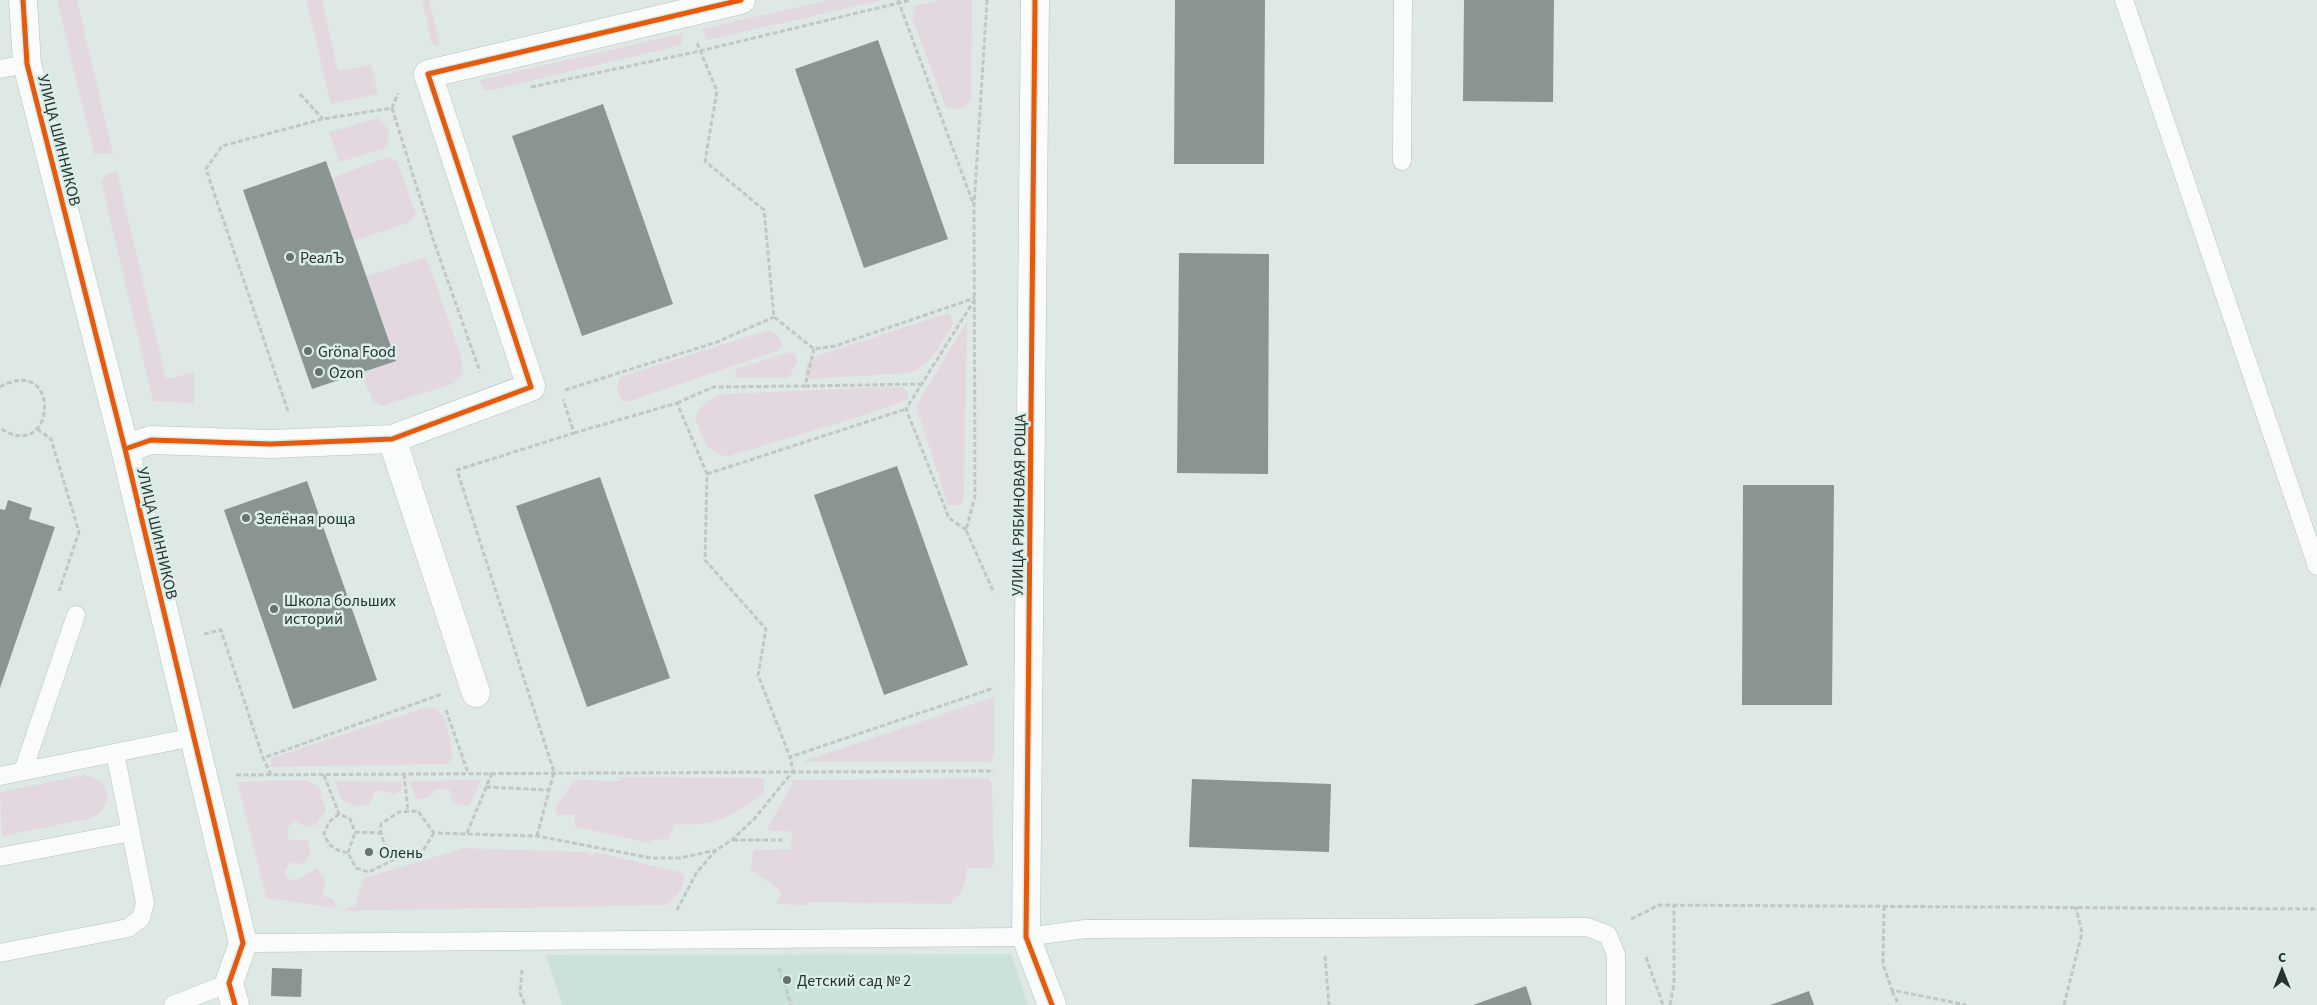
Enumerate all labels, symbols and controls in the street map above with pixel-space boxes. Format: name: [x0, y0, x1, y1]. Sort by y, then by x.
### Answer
street label: УЛИЦА ШИННИКОВ: [32, 72, 86, 208]
place label: РеалЪ: [300, 247, 344, 269]
marker: РеалЪ: [284, 251, 296, 263]
place label: Gröna Food: [318, 341, 396, 363]
marker: Gröna Food: [302, 345, 314, 357]
place label: Ozon: [329, 362, 364, 384]
marker: Ozon: [313, 366, 325, 378]
street label: УЛИЦА РЯБИНОВАЯ РОЩА: [1006, 413, 1032, 596]
street label: УЛИЦА ШИННИКОВ: [131, 465, 183, 602]
place label: Зелёная роща: [256, 508, 356, 530]
marker: Зелёная роща: [240, 512, 252, 524]
place label: Школа больших историй: [284, 590, 396, 630]
marker: Школа больших историй: [268, 603, 280, 615]
place label: Олень: [379, 842, 423, 864]
marker: Олень: [363, 846, 375, 858]
north arrow: [2257, 945, 2307, 995]
text: С: [2278, 948, 2286, 968]
place label: Детский сад № 2: [797, 970, 911, 992]
marker: Детский сад № 2: [781, 974, 793, 986]

